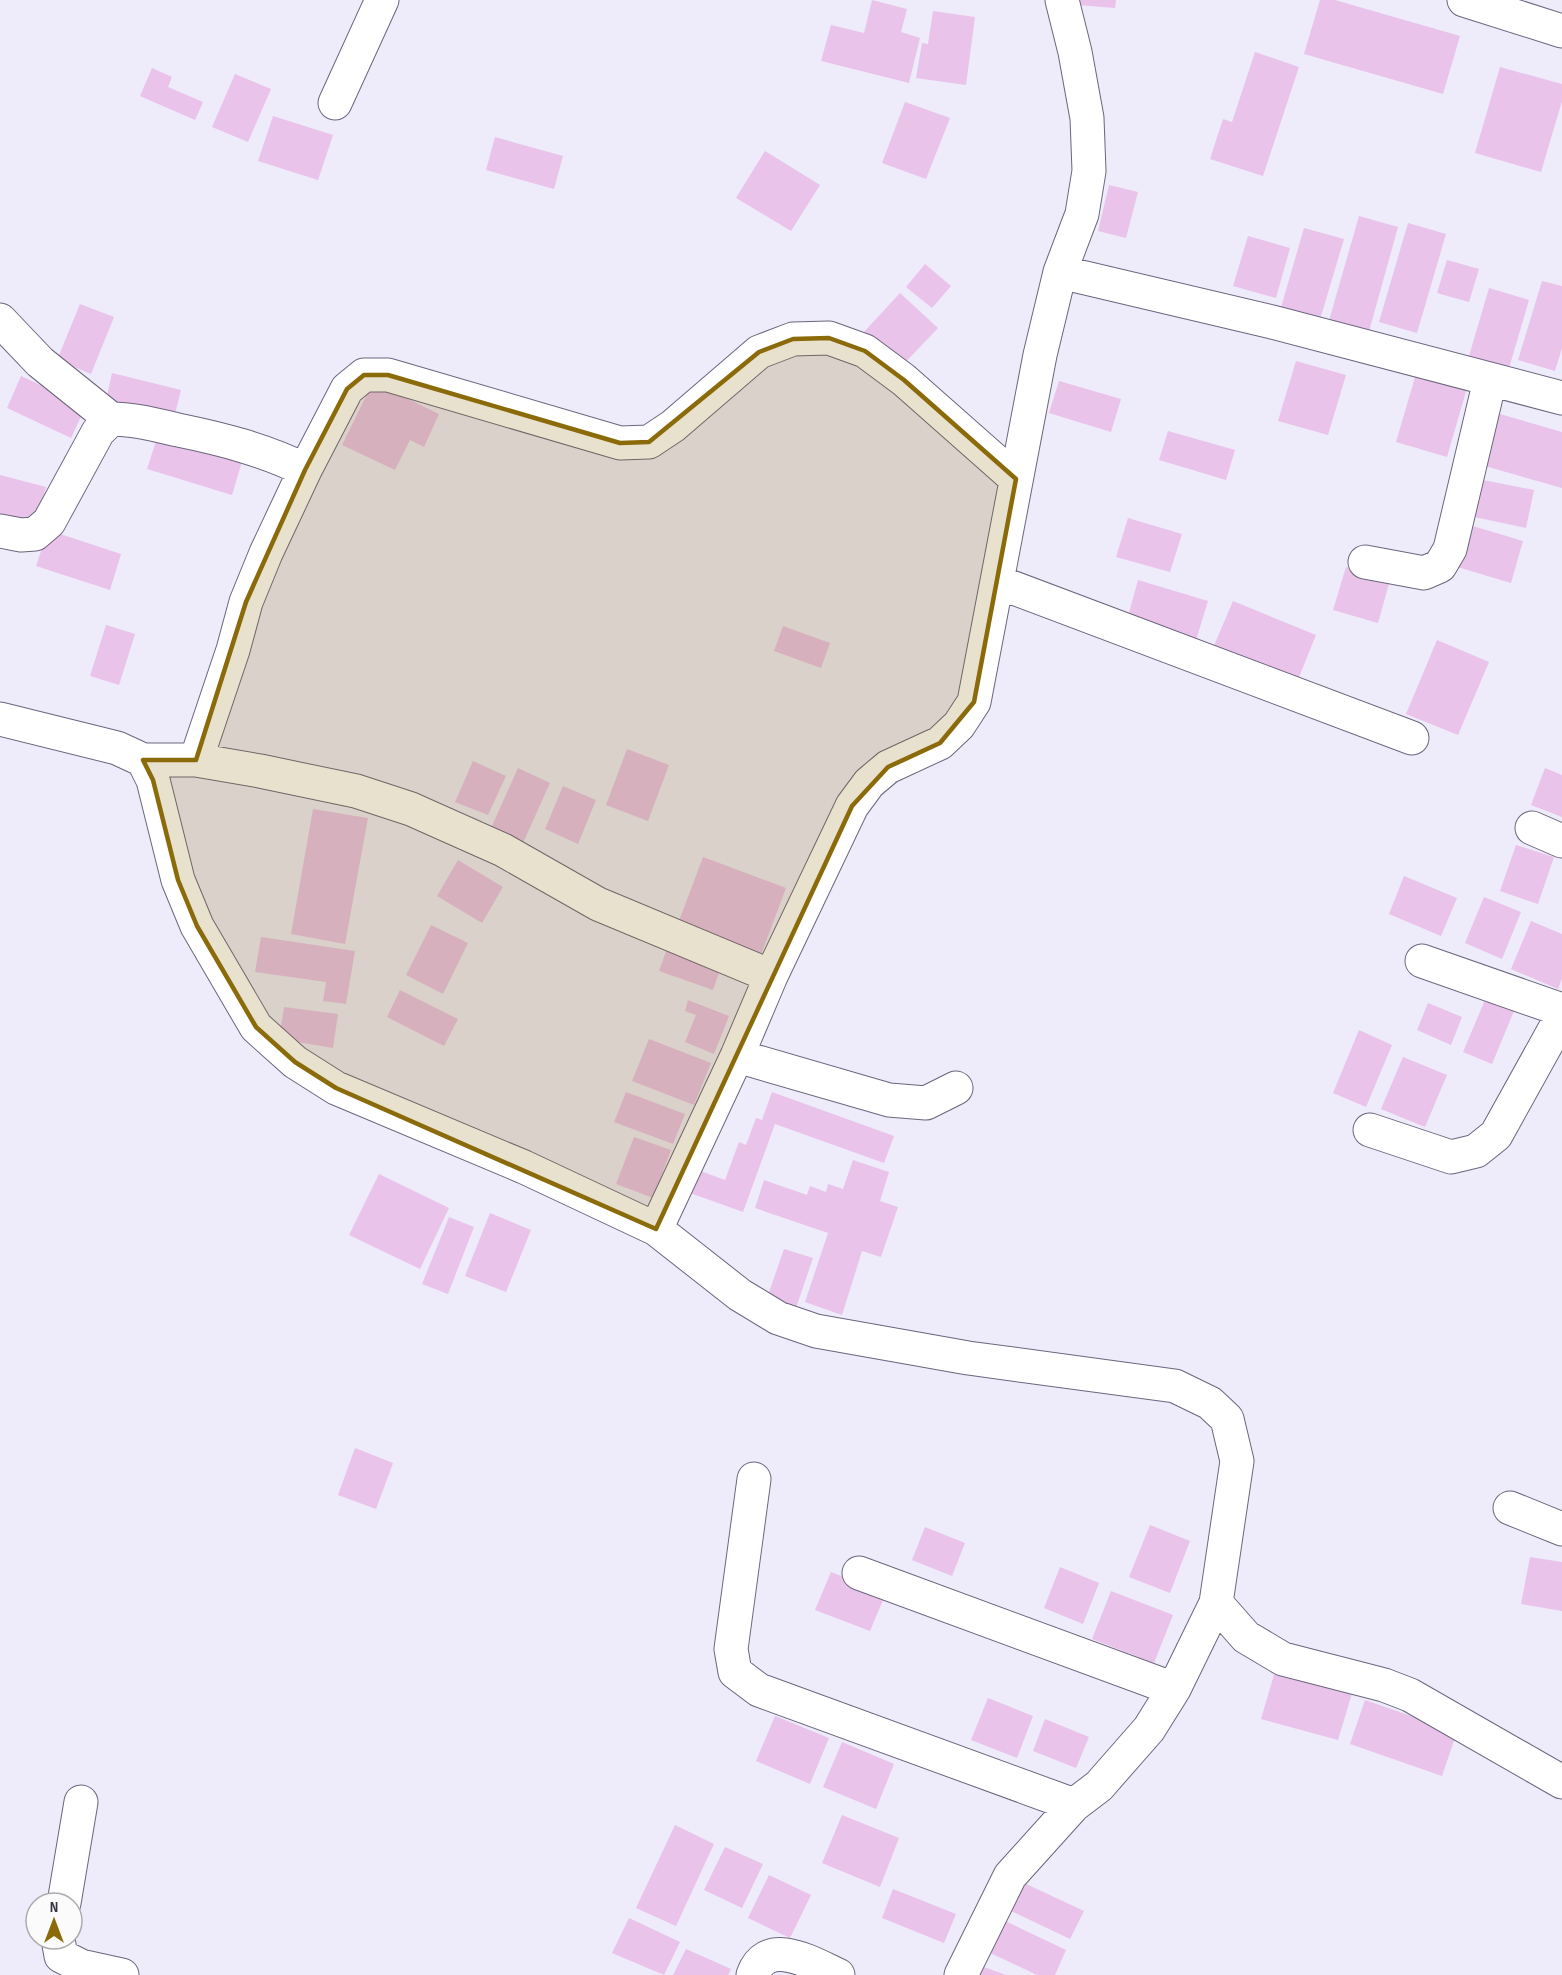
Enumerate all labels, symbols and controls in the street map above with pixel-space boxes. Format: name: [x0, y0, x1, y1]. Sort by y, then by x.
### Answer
north arrow: [24, 1891, 84, 1951]
text: N: [50, 1898, 58, 1917]

